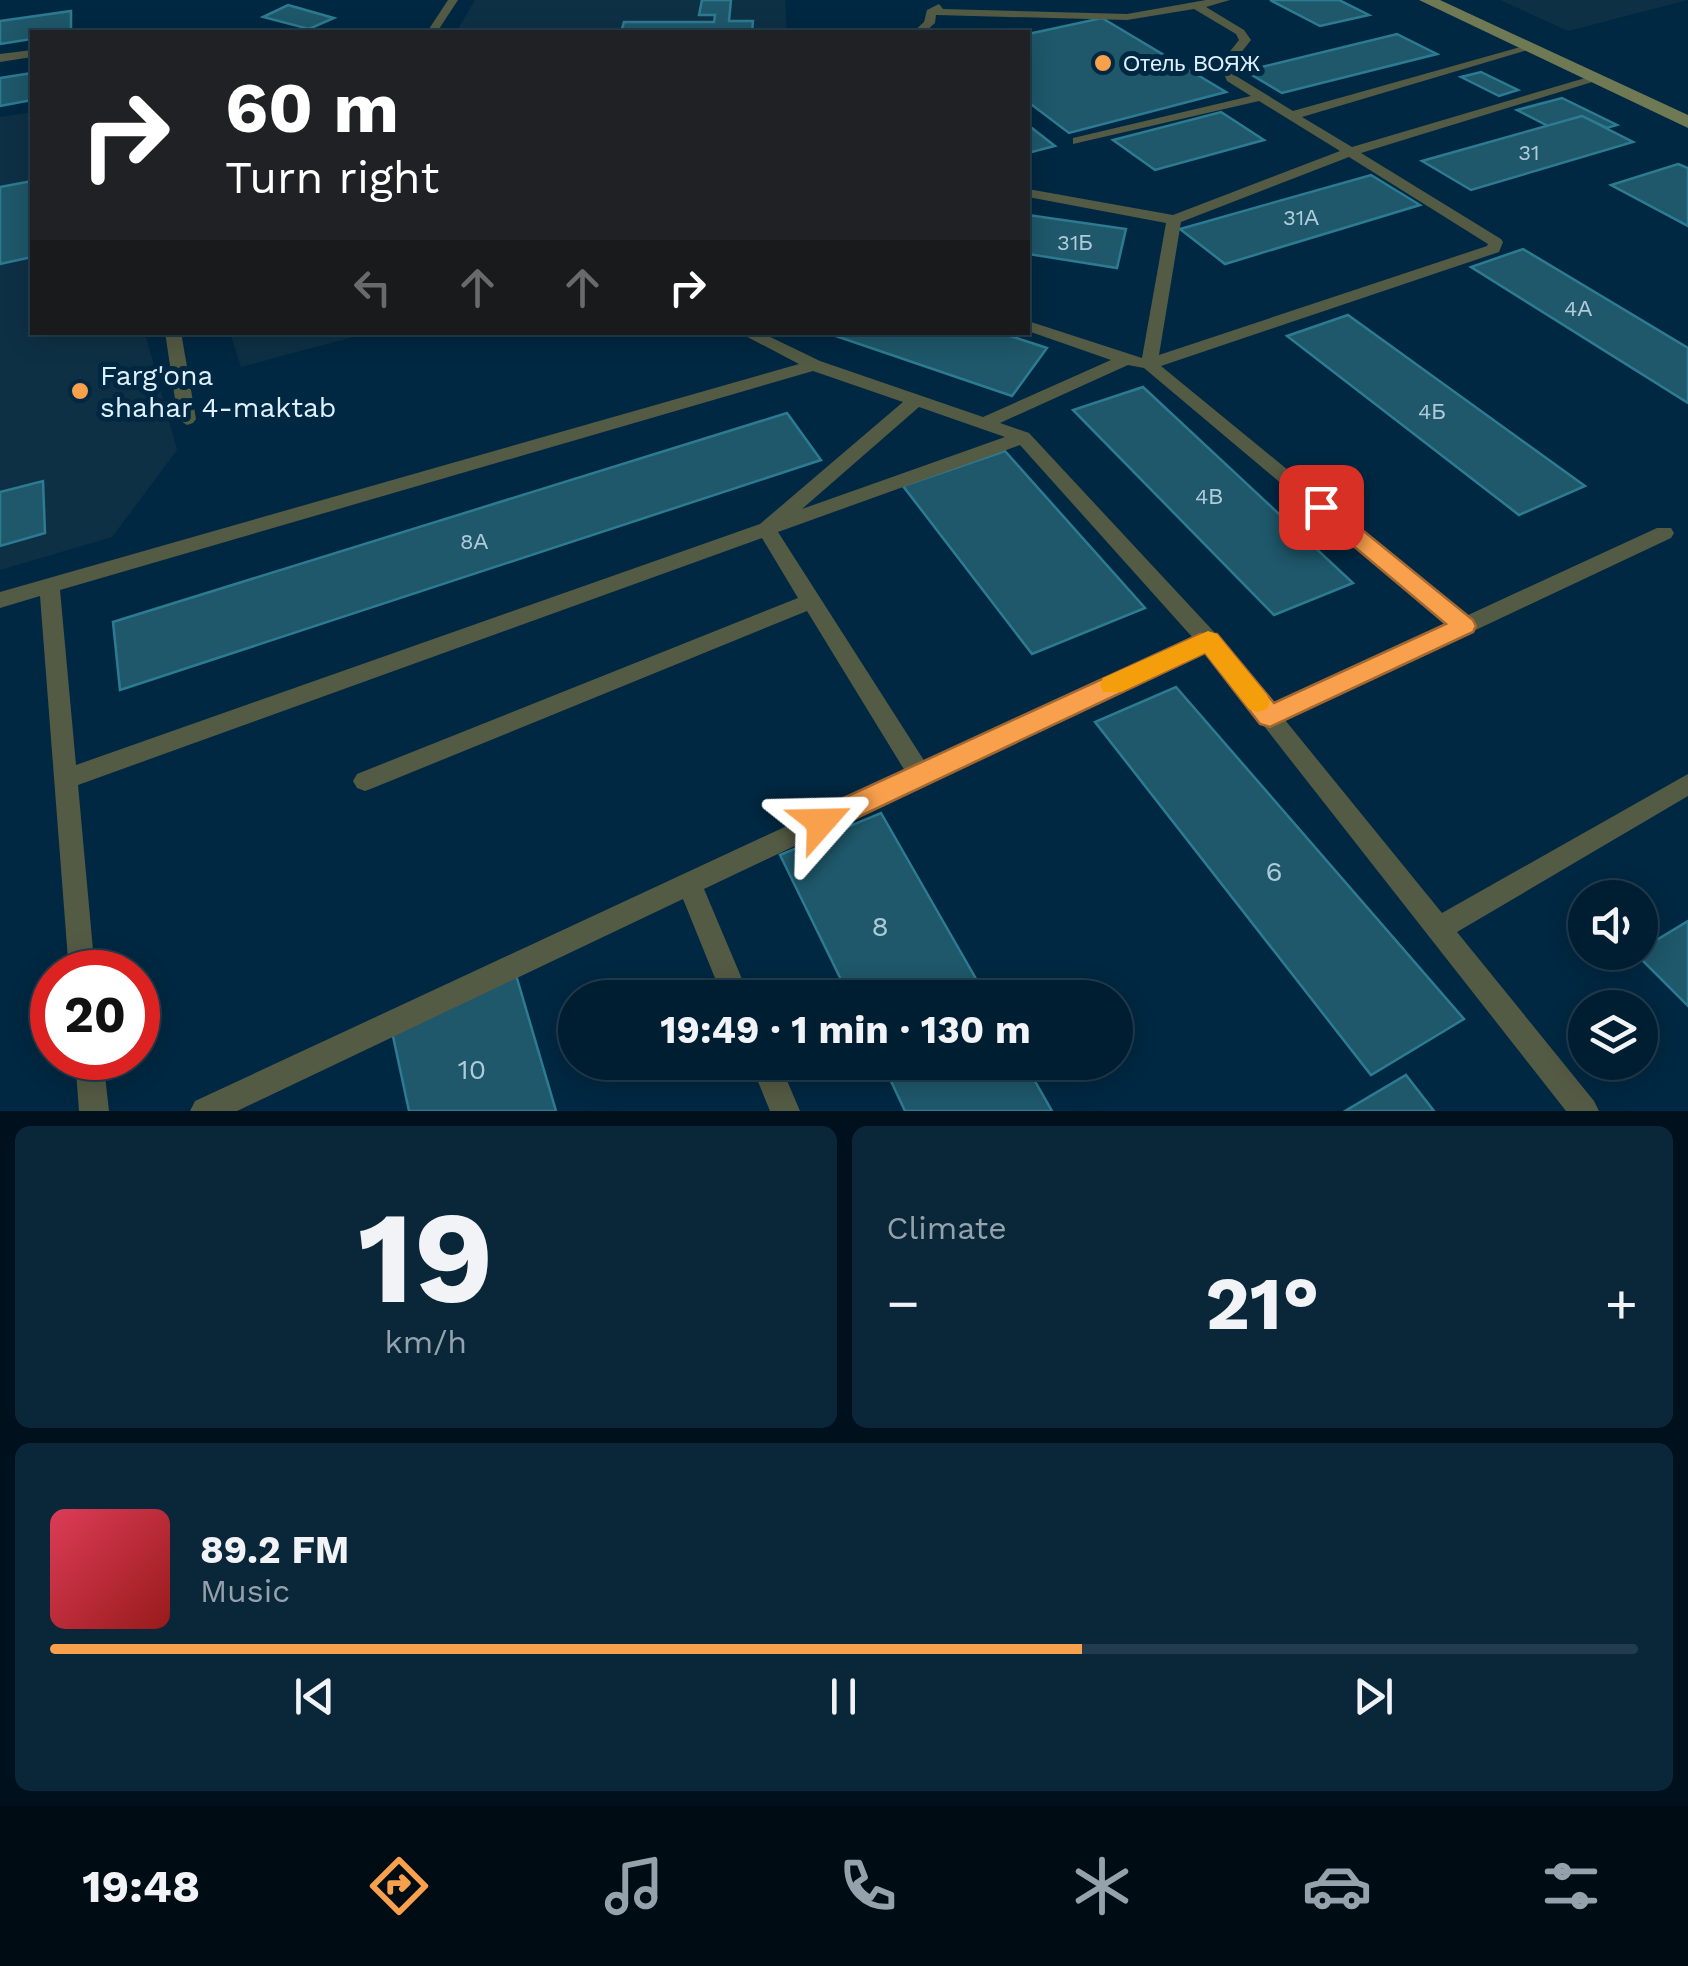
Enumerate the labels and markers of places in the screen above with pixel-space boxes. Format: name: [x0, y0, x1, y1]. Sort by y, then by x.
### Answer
place label: Отель ВОЯЖ: [1123, 51, 1261, 76]
marker: Отель ВОЯЖ: [1092, 52, 1114, 74]
place label: Farg'ona shahar 4-maktab: [100, 359, 336, 424]
marker: Farg'ona shahar 4-maktab: [69, 380, 91, 402]
pin: [1279, 465, 1364, 550]

